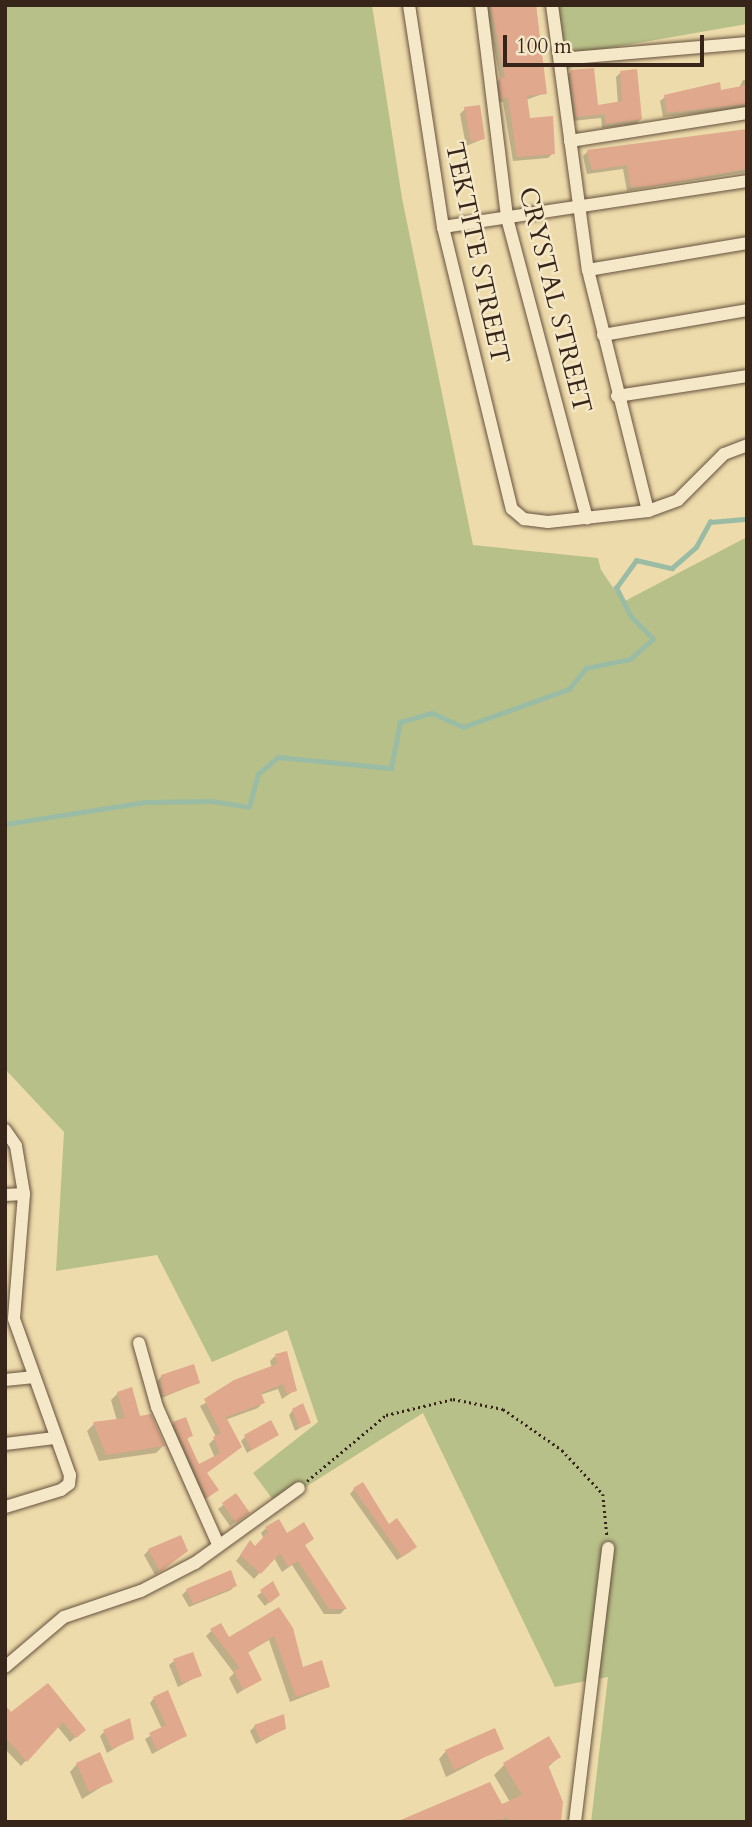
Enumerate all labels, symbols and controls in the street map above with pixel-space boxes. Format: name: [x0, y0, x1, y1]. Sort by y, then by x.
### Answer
scale bar: [507, 21, 708, 65]
text: 100 m: [516, 32, 572, 61]
street label: TEKTITE STREET: [438, 139, 516, 367]
street label: CRYSTAL STREET: [512, 184, 598, 416]

